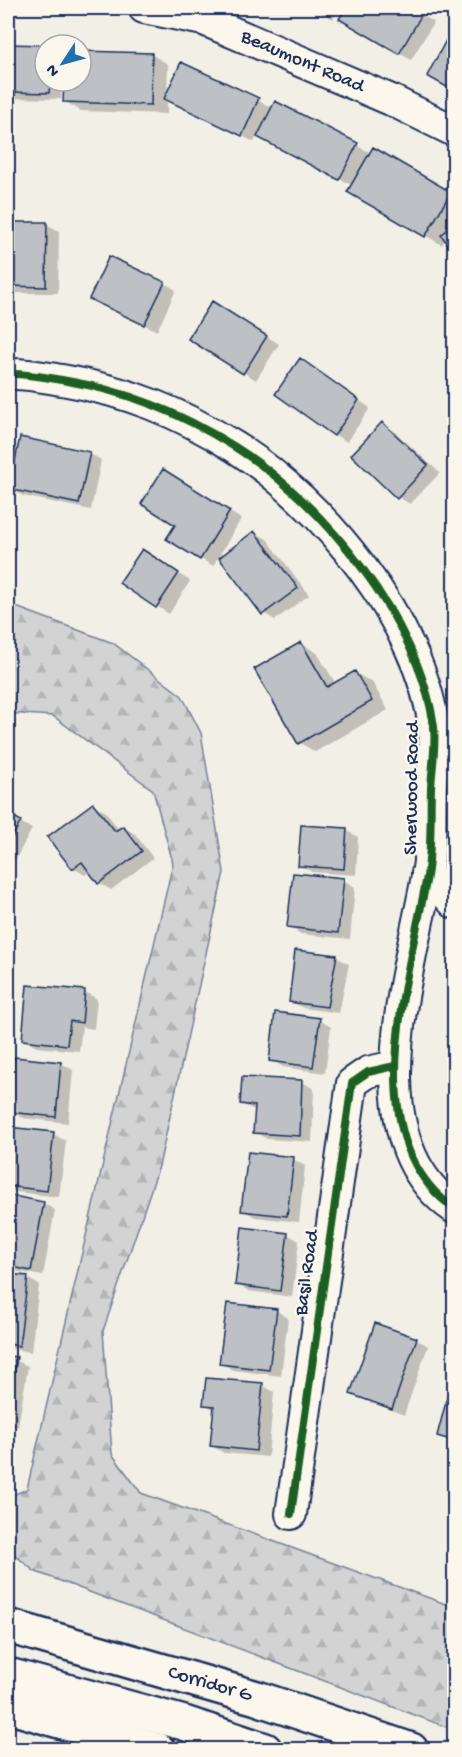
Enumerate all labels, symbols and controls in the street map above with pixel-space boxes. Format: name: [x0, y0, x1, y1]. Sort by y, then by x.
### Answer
street label: Beaumont Road: [236, 25, 369, 99]
north arrow: [33, 33, 93, 93]
text: N: [43, 60, 64, 80]
street label: Sherwood Road: [400, 719, 426, 855]
street label: Basil Road: [290, 1227, 326, 1318]
street label: Corridor G: [165, 1661, 256, 1708]

